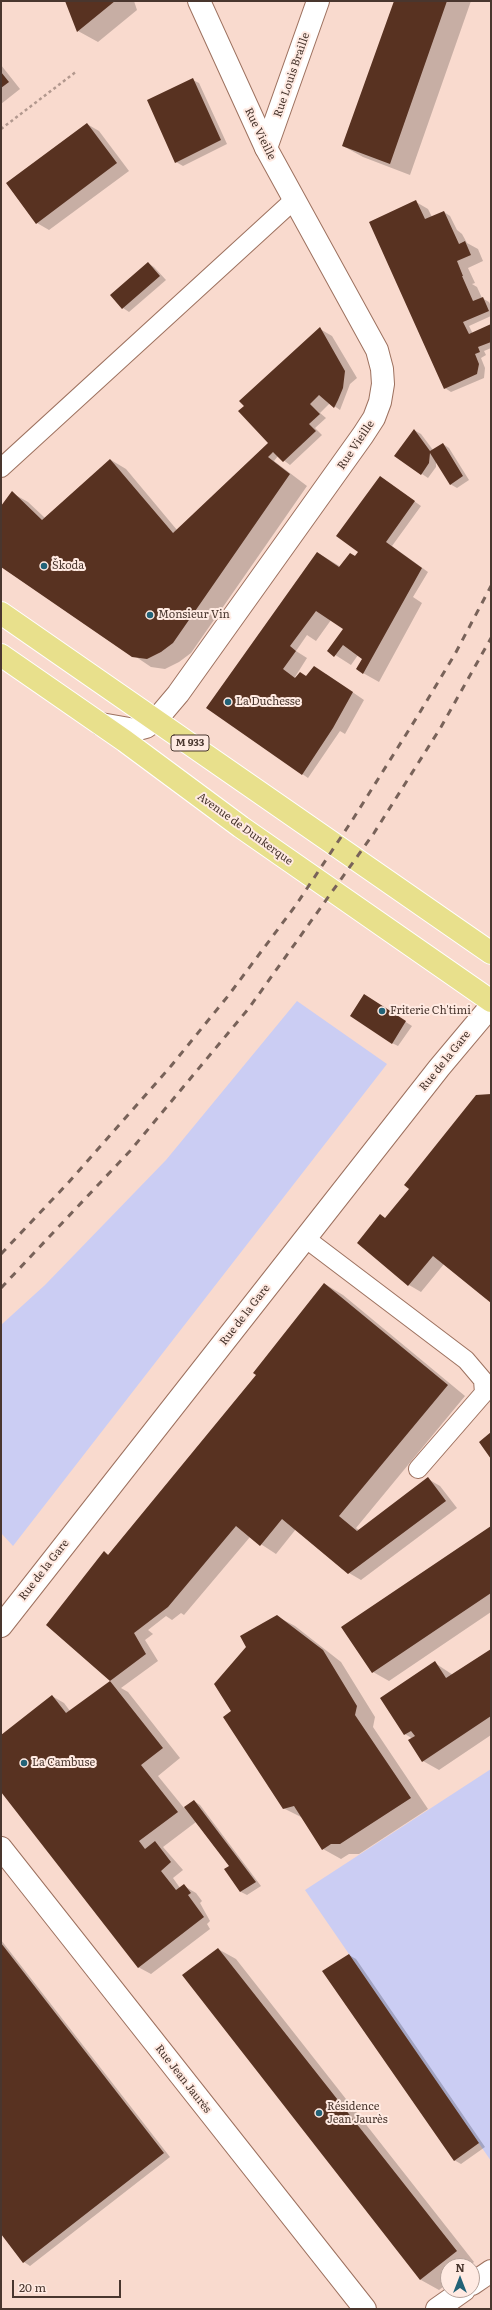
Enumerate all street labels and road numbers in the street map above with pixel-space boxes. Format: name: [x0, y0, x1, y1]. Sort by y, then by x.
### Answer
street label: Rue Louis Braille: [271, 31, 313, 119]
street label: Rue Vieille: [242, 106, 278, 162]
street label: Rue Vieille: [335, 418, 377, 472]
road number: M 933: [171, 735, 209, 751]
street label: Avenue de Dunkerque: [195, 790, 295, 868]
street label: Rue de la Gare: [417, 1028, 473, 1094]
street label: Rue de la Gare: [217, 1282, 273, 1348]
street label: Rue de la Gare: [16, 1537, 72, 1603]
street label: Rue Jean Jaurès: [152, 2042, 214, 2116]

